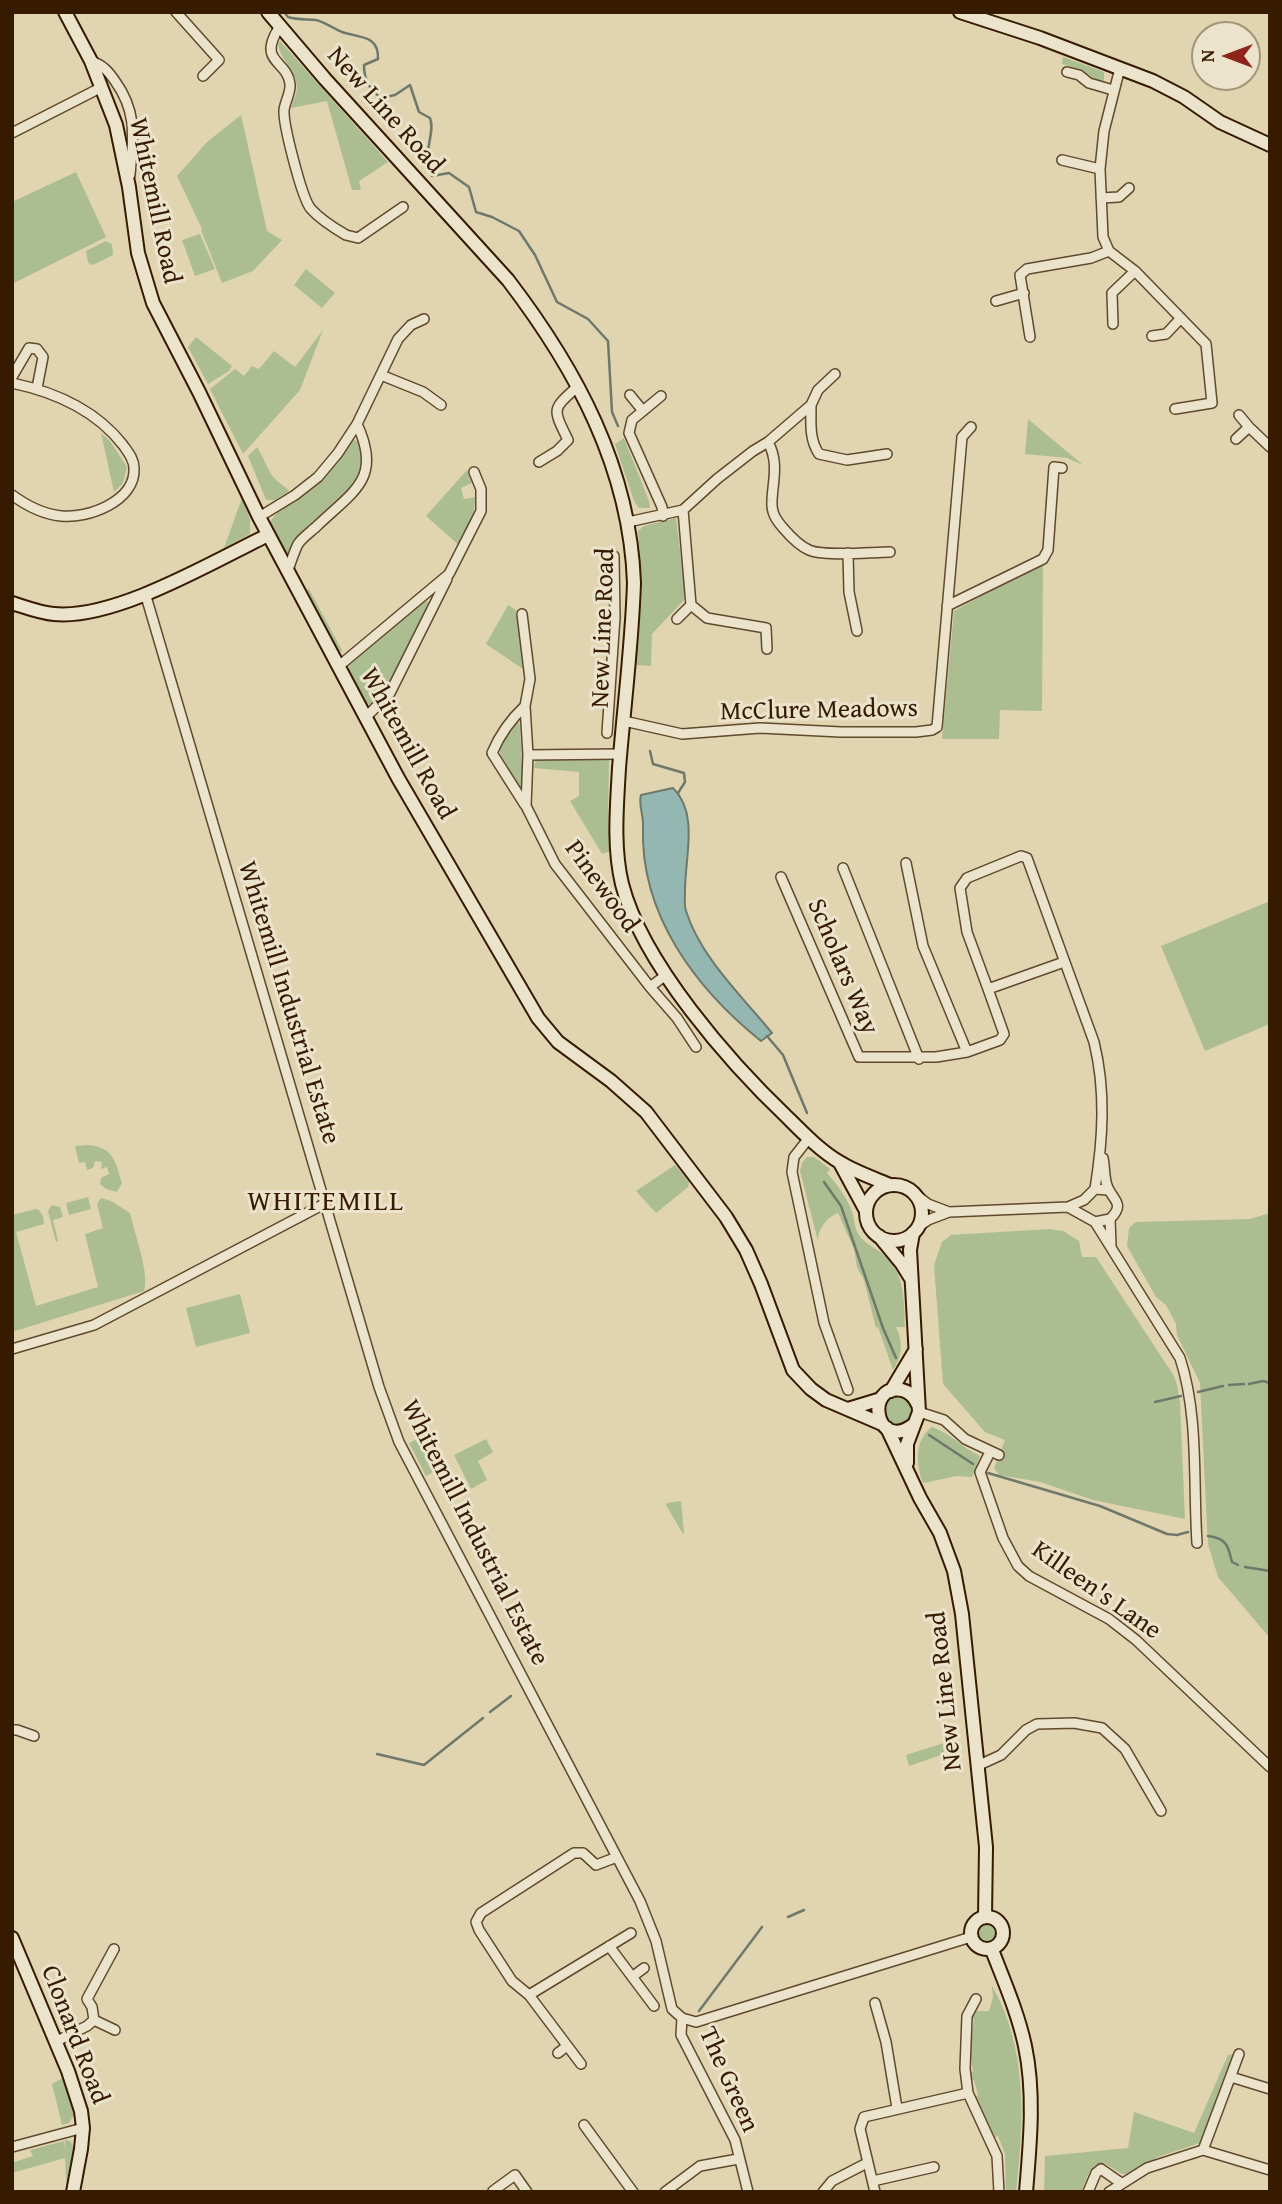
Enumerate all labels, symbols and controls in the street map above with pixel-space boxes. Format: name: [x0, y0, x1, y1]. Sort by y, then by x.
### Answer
north arrow: [1191, 21, 1261, 91]
street label: New Line Road: [320, 41, 450, 181]
text: N: [1193, 50, 1221, 62]
street label: Whitemill Road: [121, 115, 187, 287]
street label: New Line Road: [586, 547, 622, 709]
street label: Whitemill Road: [352, 663, 462, 825]
street label: McClure Meadows: [720, 694, 918, 728]
street label: Pinewood: [557, 835, 645, 939]
street label: Whitemill Industrial Estate: [230, 858, 346, 1148]
street label: Scholars Way: [799, 894, 885, 1040]
district label: WHITEMILL: [248, 1186, 404, 1220]
street label: Whitemill Industrial Estate: [393, 1395, 555, 1671]
street label: Killeen's Lane: [1025, 1535, 1167, 1647]
street label: New Line Road: [922, 1610, 970, 1772]
street label: Clonard Road: [33, 1961, 115, 2109]
street label: The Green: [691, 2023, 765, 2137]

